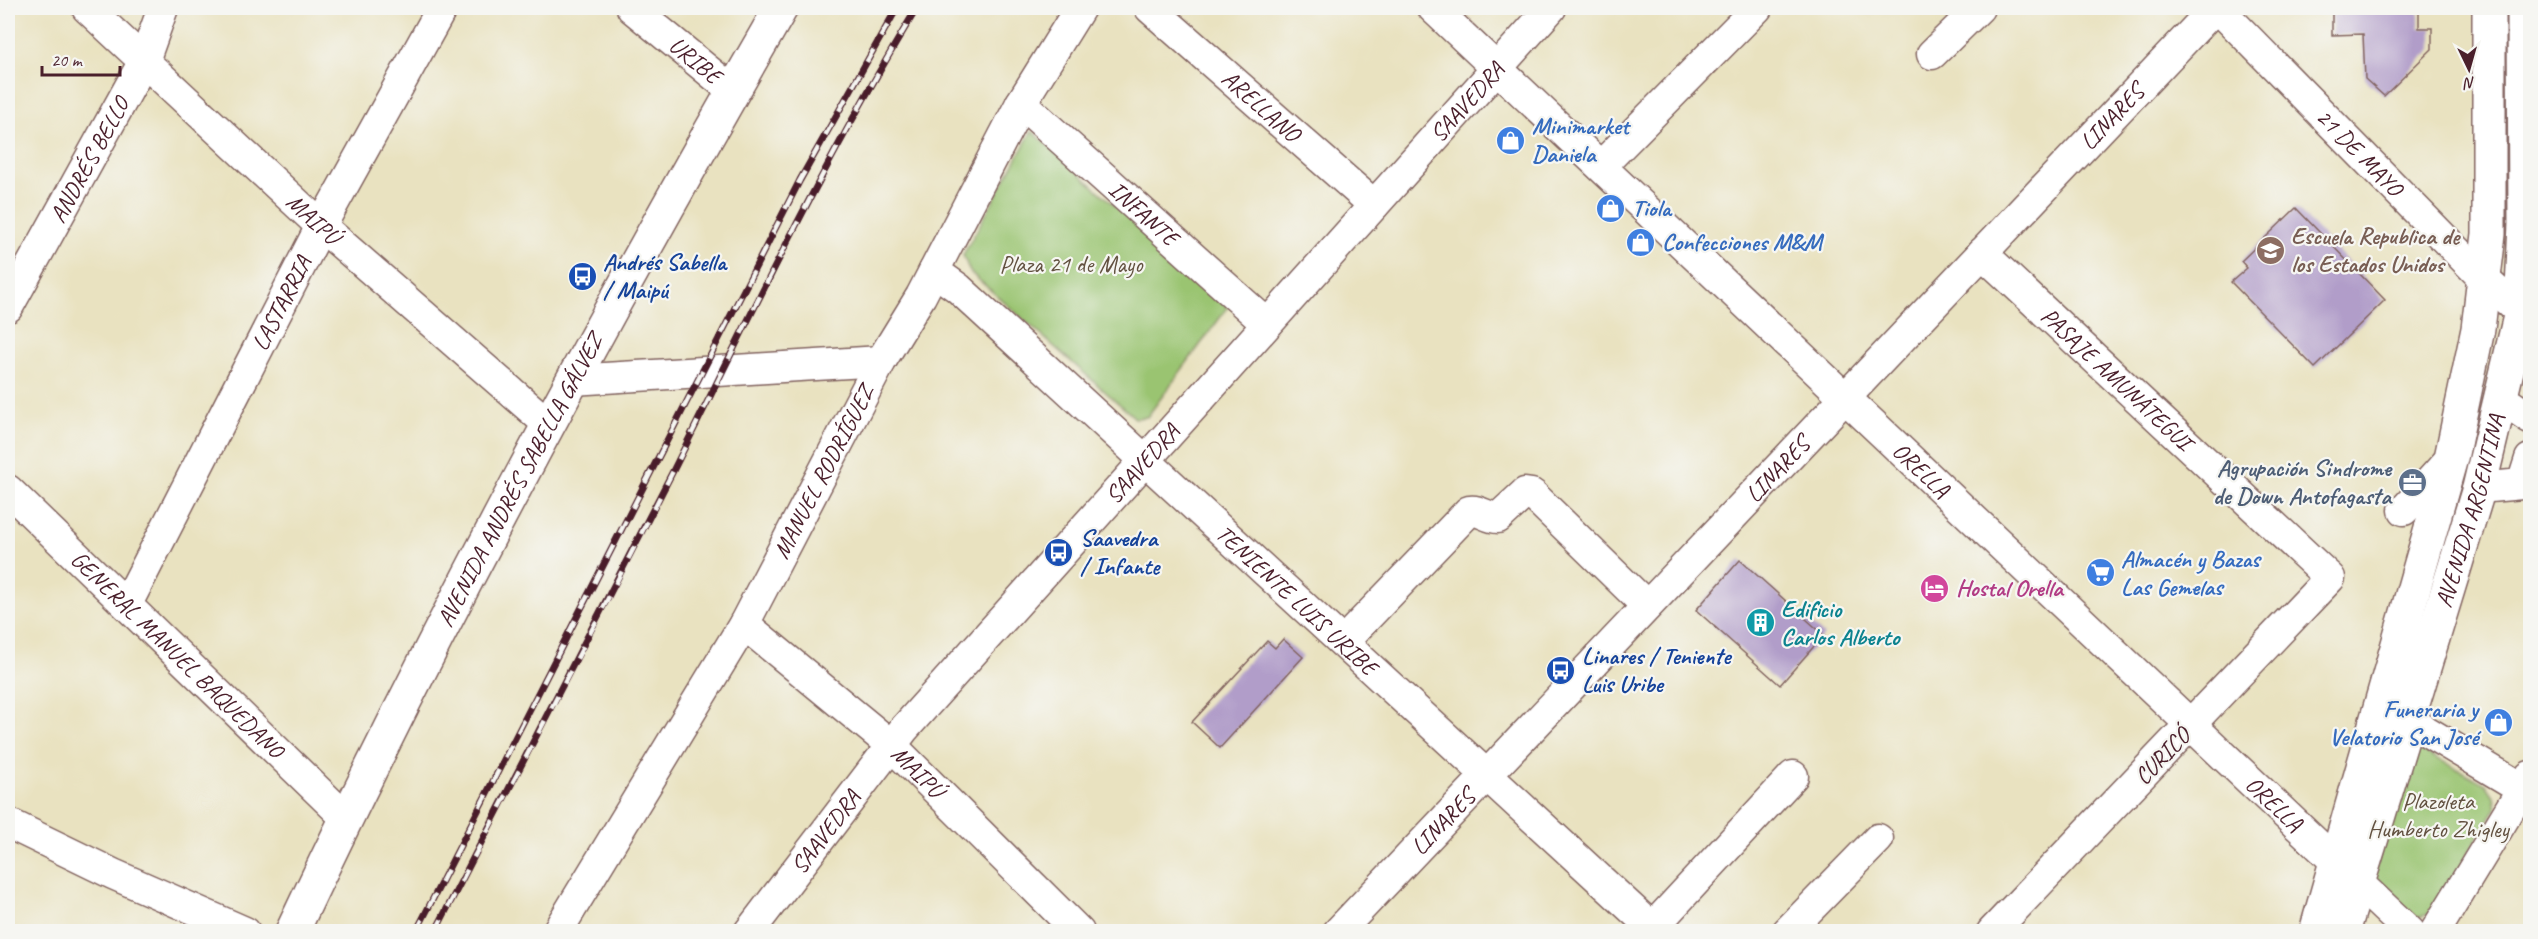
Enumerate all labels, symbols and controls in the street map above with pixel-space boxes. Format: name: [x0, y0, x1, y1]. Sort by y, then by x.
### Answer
street label: URIBE: [663, 30, 730, 92]
scale bar: [42, 39, 120, 77]
north arrow: [2439, 39, 2499, 99]
text: 20 m: [51, 49, 84, 71]
street label: SAAVEDRA: [1423, 55, 1511, 148]
street label: ARELLANO: [1216, 63, 1309, 150]
text: N: [2461, 73, 2476, 94]
street label: LINARES: [2073, 74, 2153, 156]
street label: ANDRÉS BELLO: [43, 90, 137, 228]
street label: 21 DE MAYO: [2310, 102, 2411, 205]
place label: Minimarket Daniela: [1532, 111, 1632, 169]
shop icon: Minimarket Daniela: [1495, 124, 1527, 156]
street label: INFANTE: [1103, 174, 1187, 254]
street label: MAIPÚ: [280, 187, 349, 253]
shop icon: Tiola: [1595, 192, 1627, 224]
place label: Tiola: [1632, 193, 1673, 223]
place label: Escuela Republica de los Estados Unidos: [2291, 221, 2461, 279]
shop icon: Confecciones M&M: [1625, 226, 1657, 258]
place label: Confecciones M&M: [1662, 227, 1825, 257]
school or university icon: Escuela Republica de los Estados Unidos: [2254, 234, 2286, 266]
place label: Andrés Sabella / Maipú: [603, 247, 728, 305]
park label: Plaza 21 de Mayo: [1000, 249, 1144, 279]
street label: LASTARRIA: [245, 250, 318, 355]
bus stop icon: Andrés Sabella / Maipú: [566, 260, 598, 292]
street label: PASAJE AMUNÁTEGUI: [2035, 301, 2201, 459]
street label: AVENIDA ANDRÉS SABELLA GÁLVEZ: [430, 326, 611, 632]
street label: MANUEL RODRÍGUEZ: [766, 377, 882, 563]
street label: AVENIDA ARGENTINA: [2428, 411, 2511, 611]
street label: SAAVEDRA: [1098, 417, 1187, 510]
street label: LINARES: [1739, 427, 1819, 509]
street label: ORELLA: [1886, 435, 1957, 505]
place label: Agrupación Sindrome de Down Antofagasta: [2213, 453, 2393, 511]
office icon: Agrupación Sindrome de Down Antofagasta: [2396, 466, 2428, 498]
street label: TENIENTE LUIS URIBE: [1210, 518, 1386, 684]
place label: Saavedra / Infante: [1080, 523, 1161, 581]
bus stop icon: Saavedra / Infante: [1043, 536, 1075, 568]
street label: GENERAL MANUEL BAQUEDANO: [65, 544, 292, 766]
place label: Almacén y Bazas Las Gemelas: [2121, 544, 2262, 602]
supermarket icon: Almacén y Bazas Las Gemelas: [2084, 557, 2116, 589]
hotel icon: Hostal Orella: [1919, 572, 1951, 604]
place label: Hostal Orella: [1956, 573, 2065, 603]
place label: Edificio Carlos Alberto: [1781, 594, 1902, 652]
building icon: Edificio Carlos Alberto: [1744, 607, 1776, 639]
place label: Linares / Teniente Luis Uribe: [1582, 641, 1732, 699]
bus stop icon: Linares / Teniente Luis Uribe: [1545, 654, 1577, 686]
place label: Funeraria y Velatorio San José: [2329, 694, 2482, 752]
shop icon: Funeraria y Velatorio San José: [2483, 707, 2515, 739]
street label: CURICÓ: [2128, 719, 2198, 791]
street label: MAIPÚ: [885, 739, 953, 807]
street label: ORELLA: [2239, 769, 2310, 839]
street label: LINARES: [1404, 779, 1484, 861]
street label: SAAVEDRA: [784, 783, 868, 880]
park label: Plazoleta Humberto Zhigley: [2367, 786, 2511, 844]

